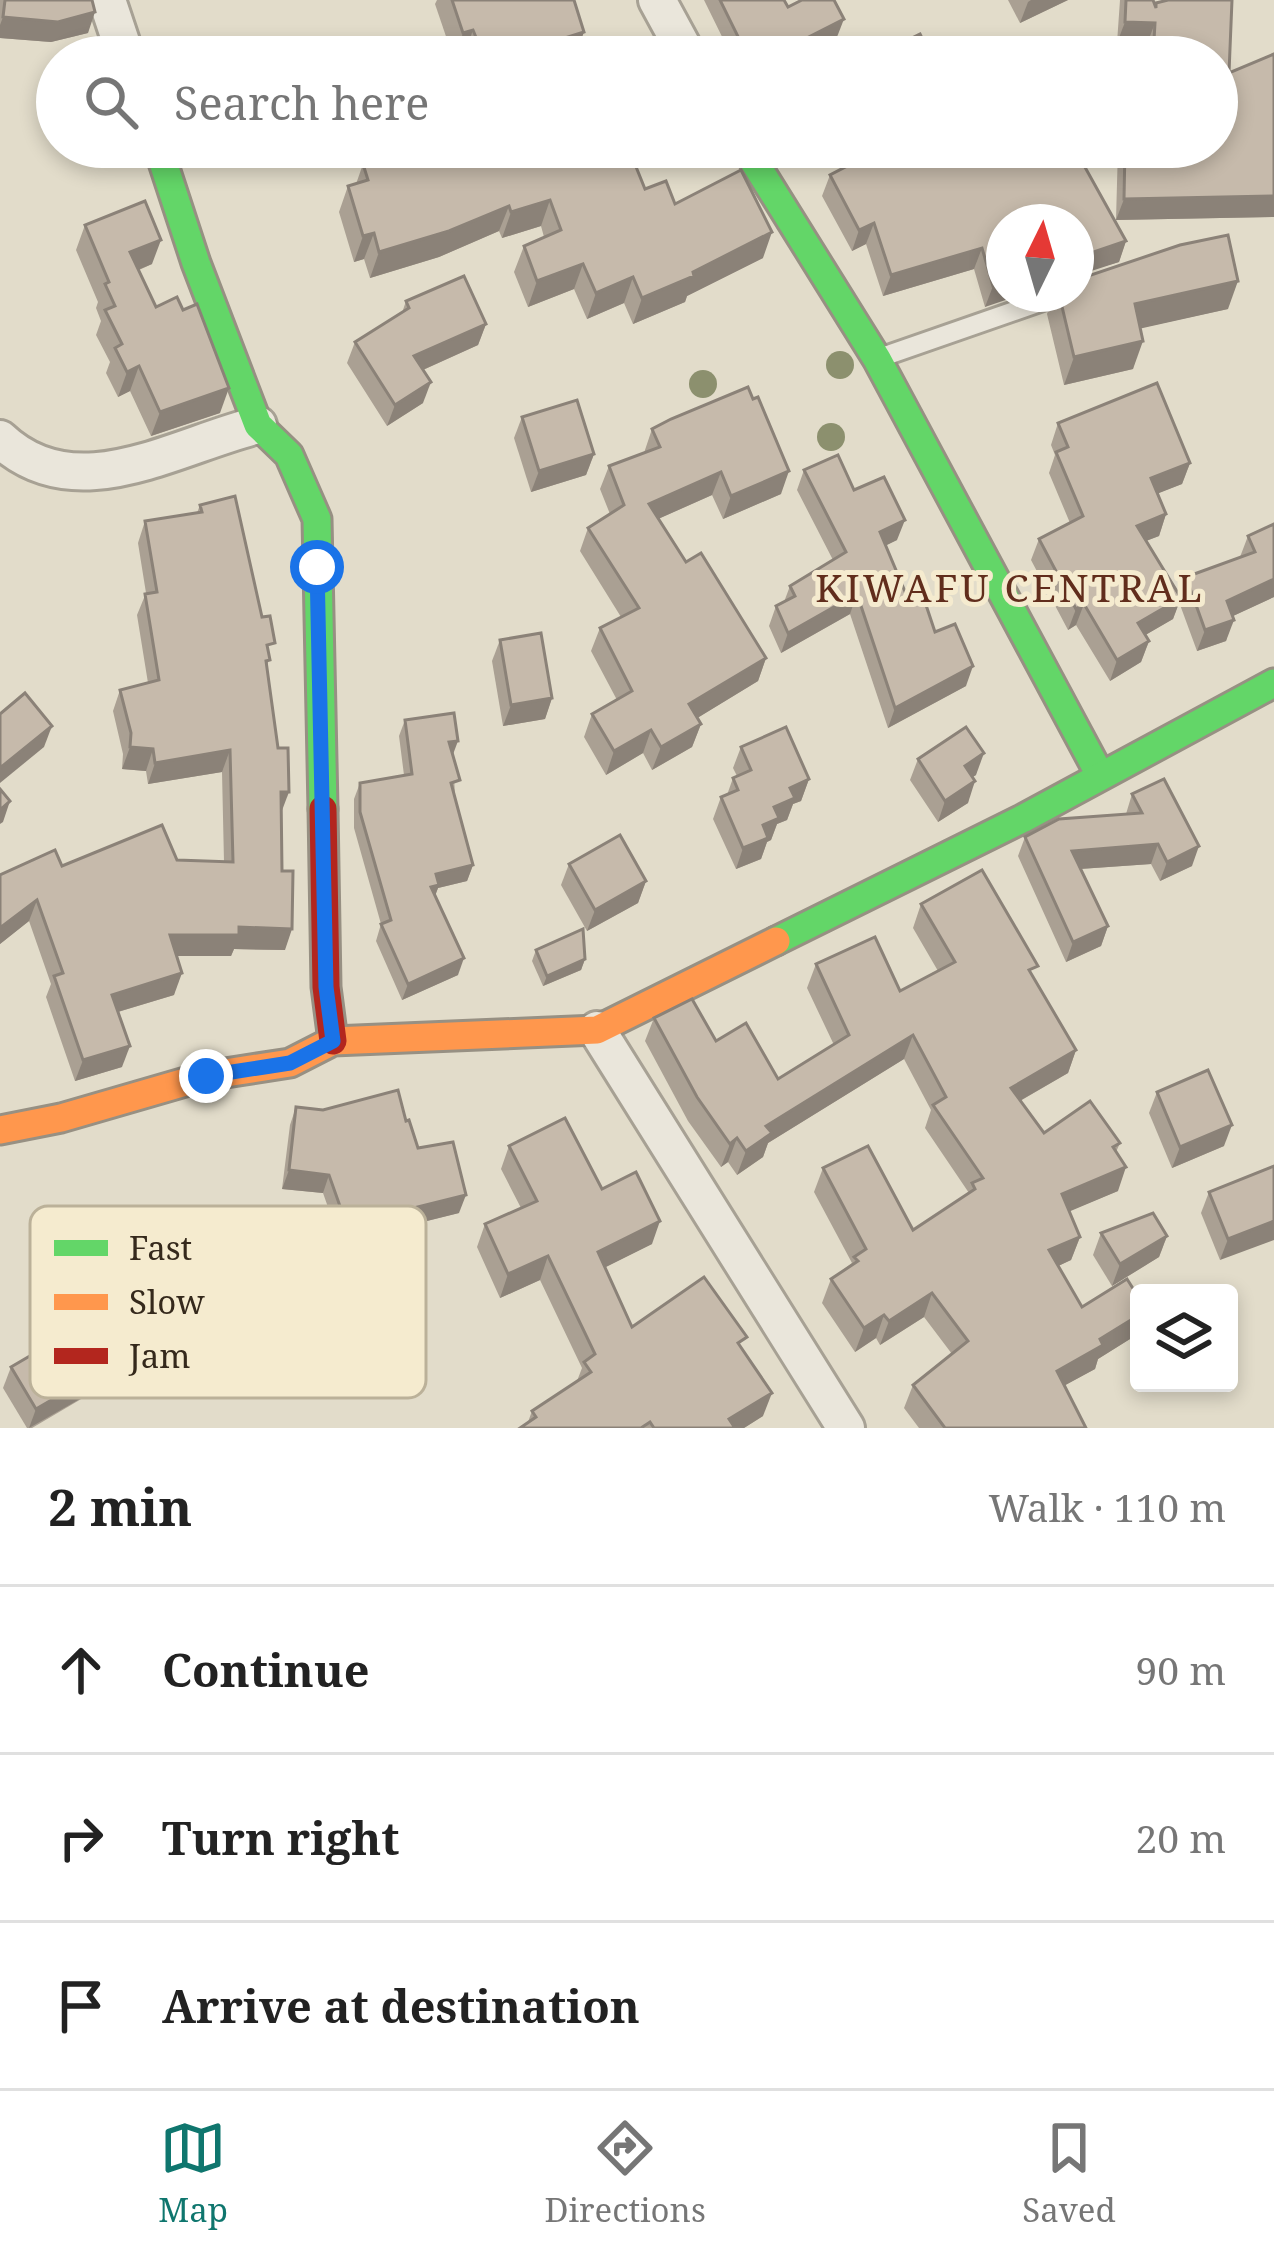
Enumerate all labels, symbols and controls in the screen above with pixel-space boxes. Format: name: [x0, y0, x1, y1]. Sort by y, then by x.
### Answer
search box: [36, 36, 1238, 168]
icon: search: [78, 69, 144, 135]
text: Search here: [174, 72, 429, 133]
north arrow: [986, 204, 1094, 312]
route start: [290, 540, 344, 594]
district label: KIWAFU CENTRAL: [815, 560, 1205, 613]
route end: [179, 1049, 233, 1103]
legend: [30, 1206, 426, 1398]
text: Fast: [129, 1225, 192, 1270]
text: Slow: [129, 1279, 205, 1324]
map controls: [1130, 1284, 1238, 1392]
button: layers: [1130, 1284, 1238, 1392]
text: Jam: [128, 1333, 191, 1378]
text: 2 min: [48, 1471, 192, 1541]
text: Walk · 110 m: [989, 1480, 1226, 1533]
icon: ahead: [48, 1637, 114, 1703]
text: Continue: [162, 1639, 370, 1700]
text: 90 m: [1135, 1643, 1226, 1696]
icon: right: [48, 1805, 114, 1871]
text: Turn right: [162, 1807, 399, 1868]
text: 20 m: [1135, 1811, 1226, 1864]
icon: arrive: [48, 1973, 114, 2039]
text: Arrive at destination: [162, 1975, 640, 2036]
tab: Map: [158, 2115, 228, 2232]
tab: Directions: [544, 2115, 706, 2232]
tab: Saved: [1022, 2115, 1116, 2232]

